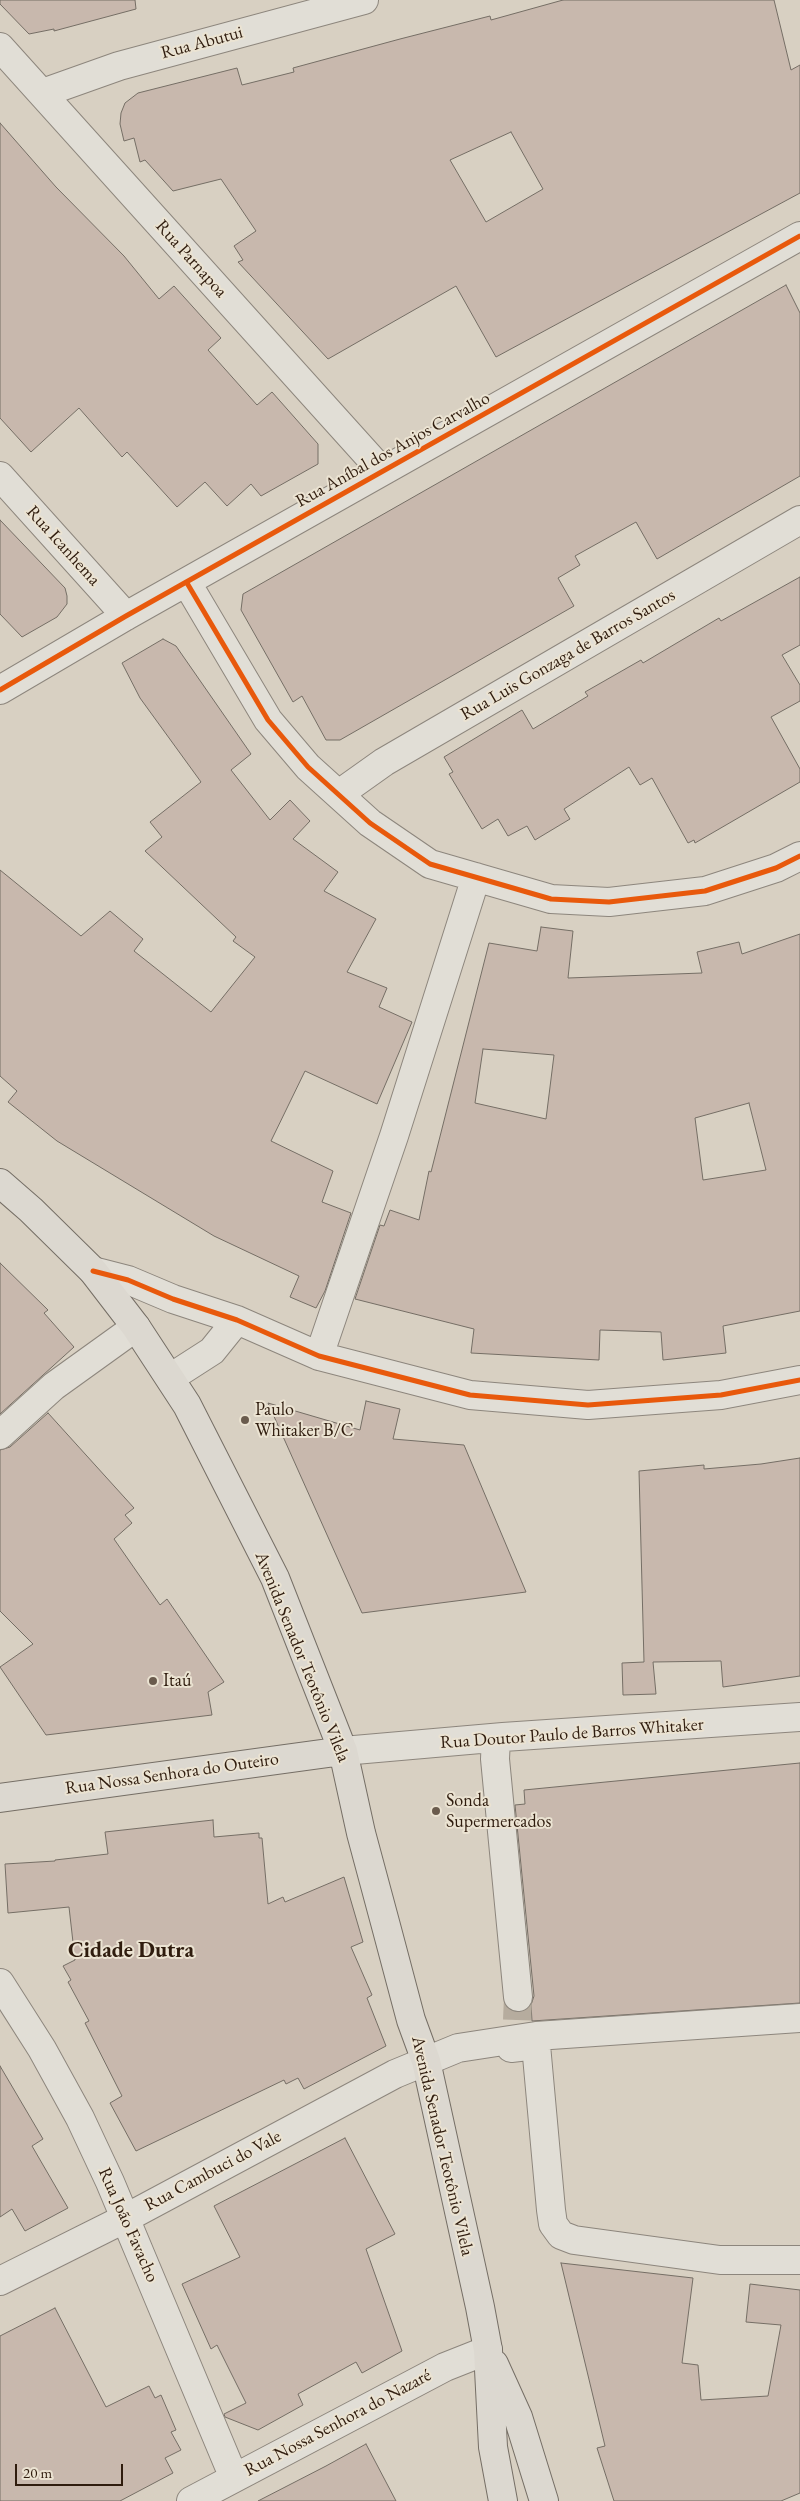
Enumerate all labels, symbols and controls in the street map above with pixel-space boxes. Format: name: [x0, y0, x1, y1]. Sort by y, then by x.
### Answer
street label: Rua Abutui: [159, 22, 245, 64]
street label: Rua Parnapoa: [150, 216, 232, 302]
street label: Rua Aníbal dos Anjos Carvalho: [292, 388, 494, 512]
street label: Rua Icanhema: [21, 501, 105, 591]
street label: Rua Luis Gonzaga de Barros Santos: [457, 585, 679, 725]
place label: Paulo Whitaker B/C: [255, 1399, 354, 1442]
marker: Paulo Whitaker B/C: [239, 1414, 251, 1426]
street label: Avenida Senador Teotônio Vilela: [250, 1549, 354, 1765]
place label: Itaú: [163, 1670, 191, 1692]
marker: Itaú: [147, 1675, 159, 1687]
street label: Rua Doutor Paulo de Barros Whitaker: [440, 1714, 704, 1754]
street label: Rua Nossa Senhora do Outeiro: [64, 1748, 280, 1800]
place label: Sonda Supermercados: [446, 1790, 551, 1832]
marker: Sonda Supermercados: [430, 1805, 442, 1817]
district label: Cidade Dutra: [68, 1938, 194, 1964]
street label: Avenida Senador Teotônio Vilela: [406, 2034, 478, 2258]
street label: Rua Cambuci do Vale: [141, 2126, 285, 2216]
street label: Rua João Favacho: [93, 2164, 163, 2286]
street label: Rua Nossa Senhora do Nazaré: [241, 2365, 435, 2481]
scale bar: [18, 2454, 125, 2486]
text: 20 m: [23, 2463, 52, 2482]

